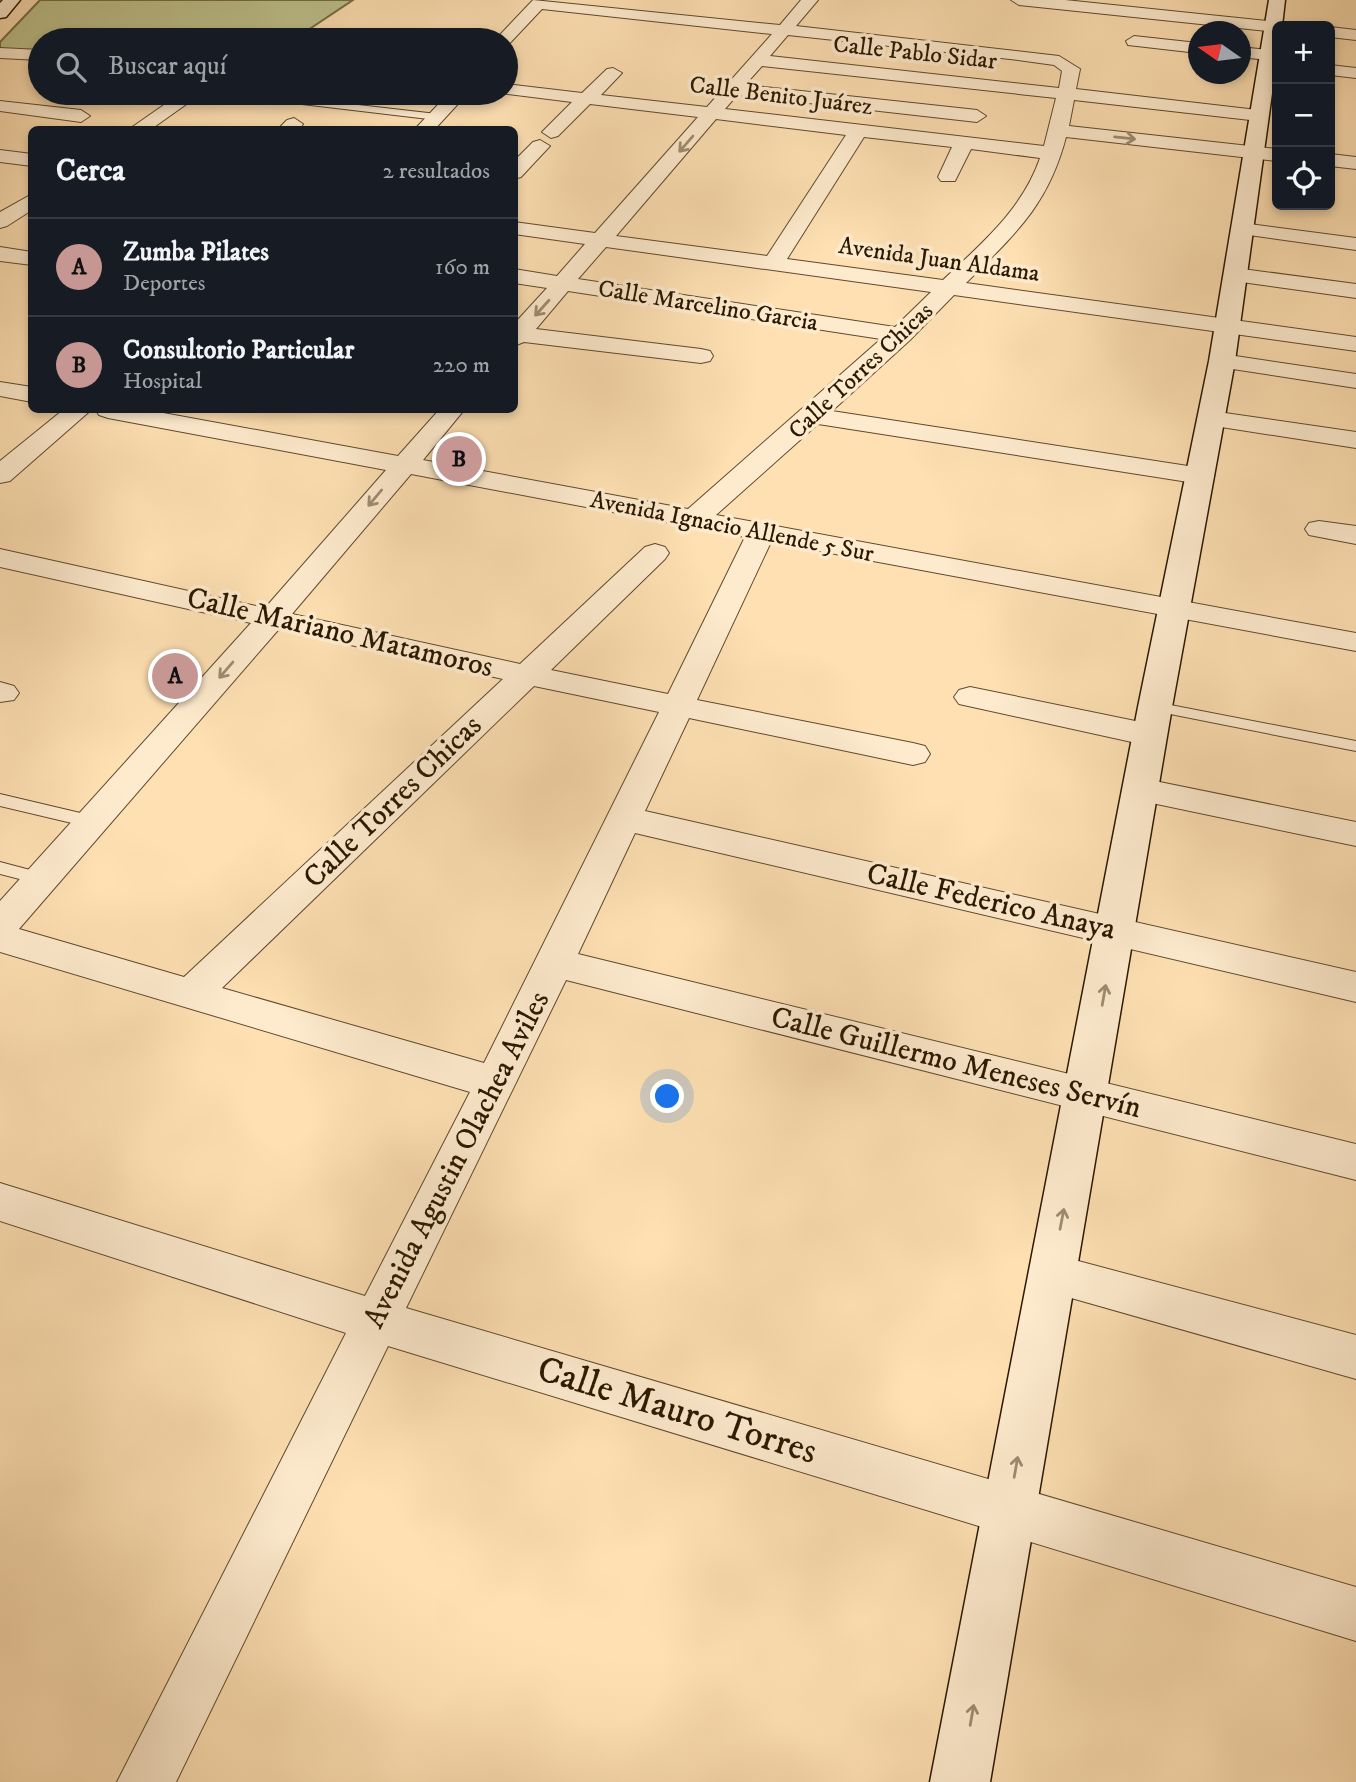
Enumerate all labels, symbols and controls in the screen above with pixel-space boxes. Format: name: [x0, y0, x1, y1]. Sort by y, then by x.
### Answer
north arrow: [1188, 21, 1251, 84]
map controls: [1272, 21, 1335, 210]
button: +: [1272, 21, 1335, 84]
search box: [28, 28, 518, 105]
street label: Calle Pablo Sidar: [832, 29, 999, 77]
icon: search: [52, 48, 90, 86]
text: Buscar aquí: [108, 50, 226, 83]
street label: Calle Benito Juárez: [688, 70, 875, 122]
button: −: [1272, 84, 1335, 147]
one-way arrow: [1114, 131, 1136, 144]
one-way arrow: [677, 135, 694, 152]
button: locate: [1272, 147, 1335, 210]
text: Cerca: [56, 153, 125, 190]
text: 2 resultados: [383, 157, 490, 186]
street label: Avenida Juan Aldama: [837, 231, 1042, 289]
text: Zumba Pilates: [123, 236, 269, 269]
text: A: [72, 253, 86, 282]
text: 160 m: [435, 253, 490, 282]
text: Deportes: [123, 269, 205, 298]
street label: Calle Marcelino Garcia: [596, 274, 821, 338]
street label: Calle Torres Chicas: [782, 296, 940, 446]
one-way arrow: [534, 299, 550, 317]
text: Consultorio Particular: [123, 334, 354, 367]
text: B: [72, 351, 86, 380]
text: 220 m: [433, 351, 490, 380]
text: Hospital: [123, 367, 202, 396]
pin: B: [436, 433, 482, 485]
street label: Avenida Ignacio Allende 5 Sur: [588, 485, 876, 569]
one-way arrow: [367, 488, 383, 506]
street label: Calle Mariano Matamoros: [183, 580, 497, 686]
pin: A: [152, 650, 198, 702]
one-way arrow: [218, 661, 235, 678]
street label: Calle Torres Chicas: [296, 707, 490, 897]
street label: Calle Federico Anaya: [863, 855, 1119, 949]
one-way arrow: [1098, 984, 1111, 1007]
street label: Avenida Agustin Olachea Aviles: [356, 985, 558, 1335]
street label: Calle Guillermo Meneses Servín: [767, 999, 1145, 1127]
your location: [650, 1079, 684, 1113]
one-way arrow: [1056, 1208, 1069, 1231]
street label: Calle Mauro Torres: [531, 1346, 823, 1476]
one-way arrow: [1010, 1456, 1023, 1479]
one-way arrow: [966, 1704, 979, 1727]

